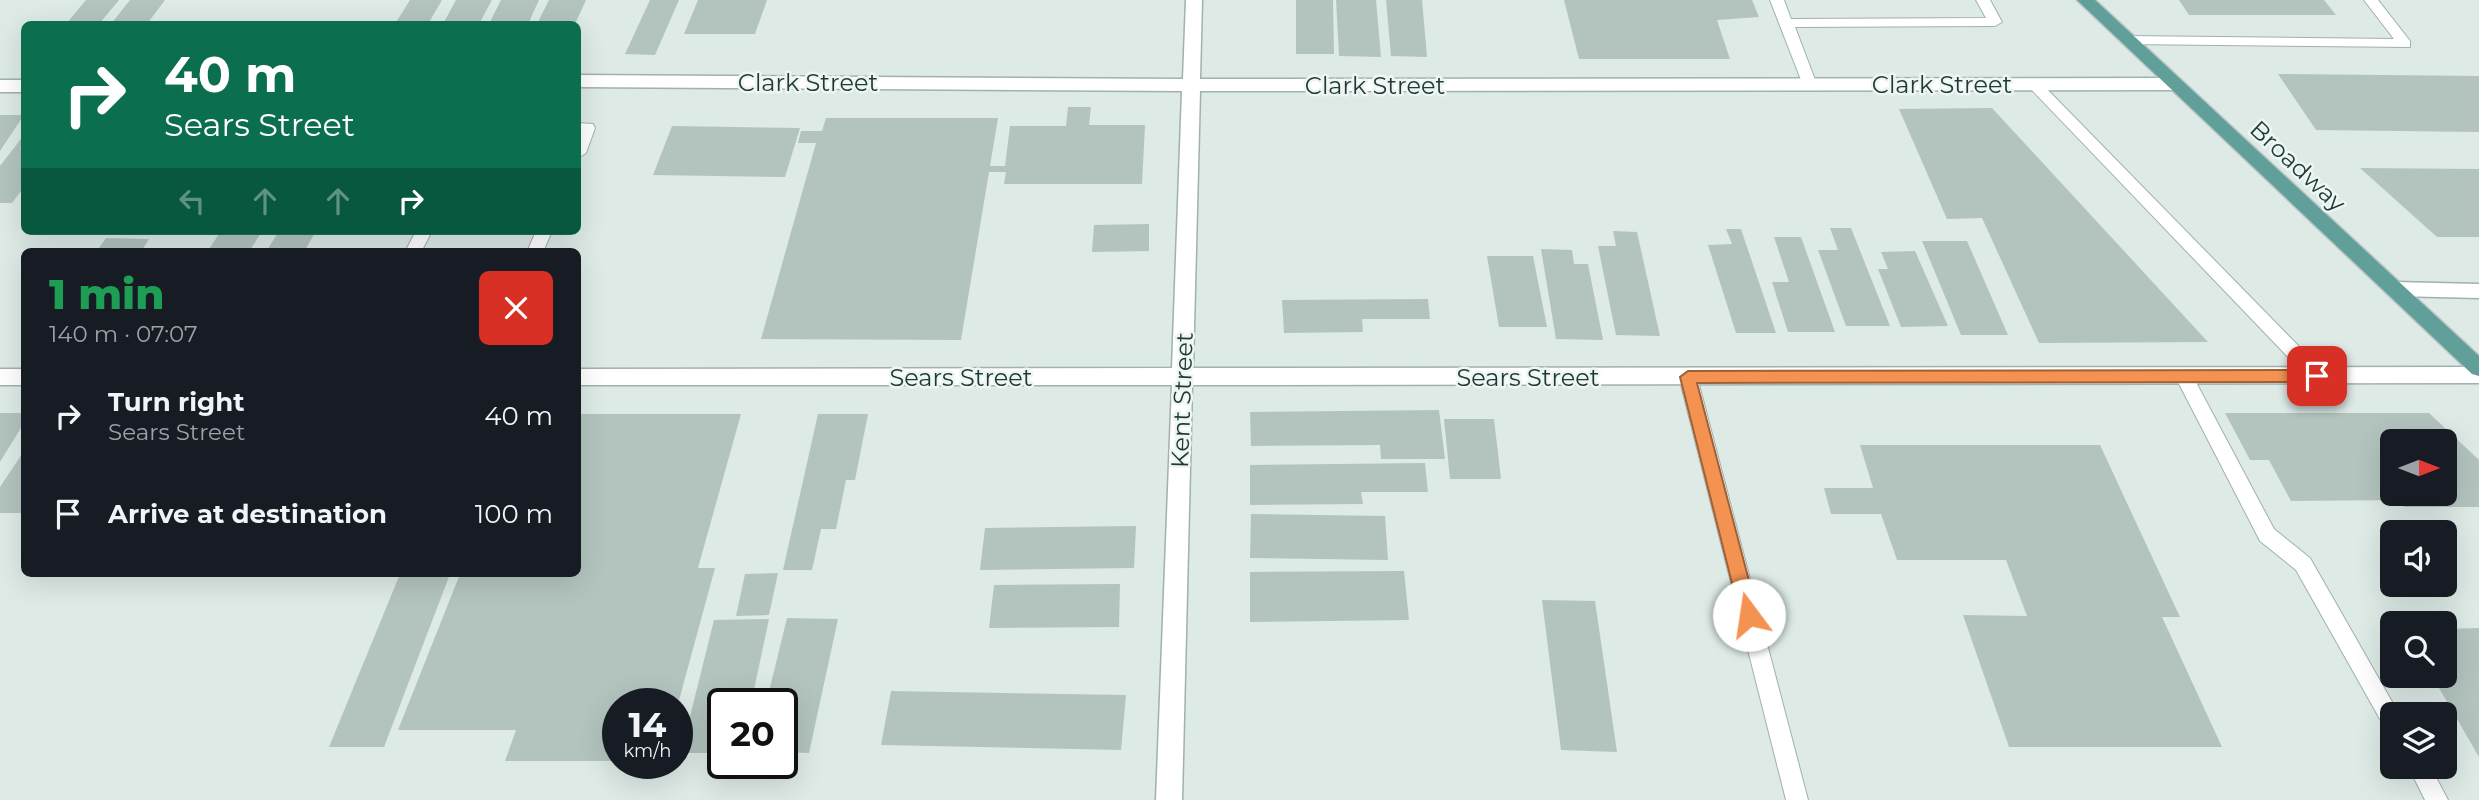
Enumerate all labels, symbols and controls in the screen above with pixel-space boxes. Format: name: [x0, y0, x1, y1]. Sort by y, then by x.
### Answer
text: 40 m: [164, 45, 296, 104]
icon: right: [49, 49, 140, 140]
street label: Clark Street: [738, 68, 878, 97]
street label: Clark Street: [1872, 70, 2012, 99]
street label: Clark Street: [1305, 71, 1445, 100]
text: Sears Street: [164, 105, 355, 144]
street label: Broadway: [2244, 114, 2352, 218]
icon: left: [173, 182, 211, 220]
icon: ahead: [246, 182, 284, 220]
icon: ahead: [319, 182, 357, 220]
icon: right: [392, 182, 430, 220]
text: 1 min: [49, 268, 165, 320]
button: close: [479, 271, 553, 345]
text: 140 m · 07:07: [49, 320, 198, 348]
street label: Kent Street: [1165, 331, 1199, 468]
pin: [2287, 346, 2347, 406]
icon: arrive: [2298, 357, 2336, 395]
street label: Sears Street: [889, 363, 1033, 392]
street label: Sears Street: [1456, 363, 1600, 392]
text: Turn right: [108, 386, 244, 418]
icon: right: [49, 397, 87, 435]
text: 40 m: [484, 400, 553, 432]
text: Sears Street: [108, 418, 245, 446]
north arrow: [2380, 429, 2457, 506]
map controls: [2380, 429, 2457, 779]
icon: arrive: [49, 495, 87, 533]
text: Arrive at destination: [108, 498, 387, 530]
text: 100 m: [475, 498, 553, 530]
button: sound: [2380, 520, 2457, 597]
position arrow: [1712, 578, 1786, 652]
button: search: [2380, 611, 2457, 688]
speed limit sign: 20: [707, 688, 798, 779]
button: layers: [2380, 702, 2457, 779]
text: 14: [629, 703, 666, 746]
text: km/h: [623, 740, 672, 762]

